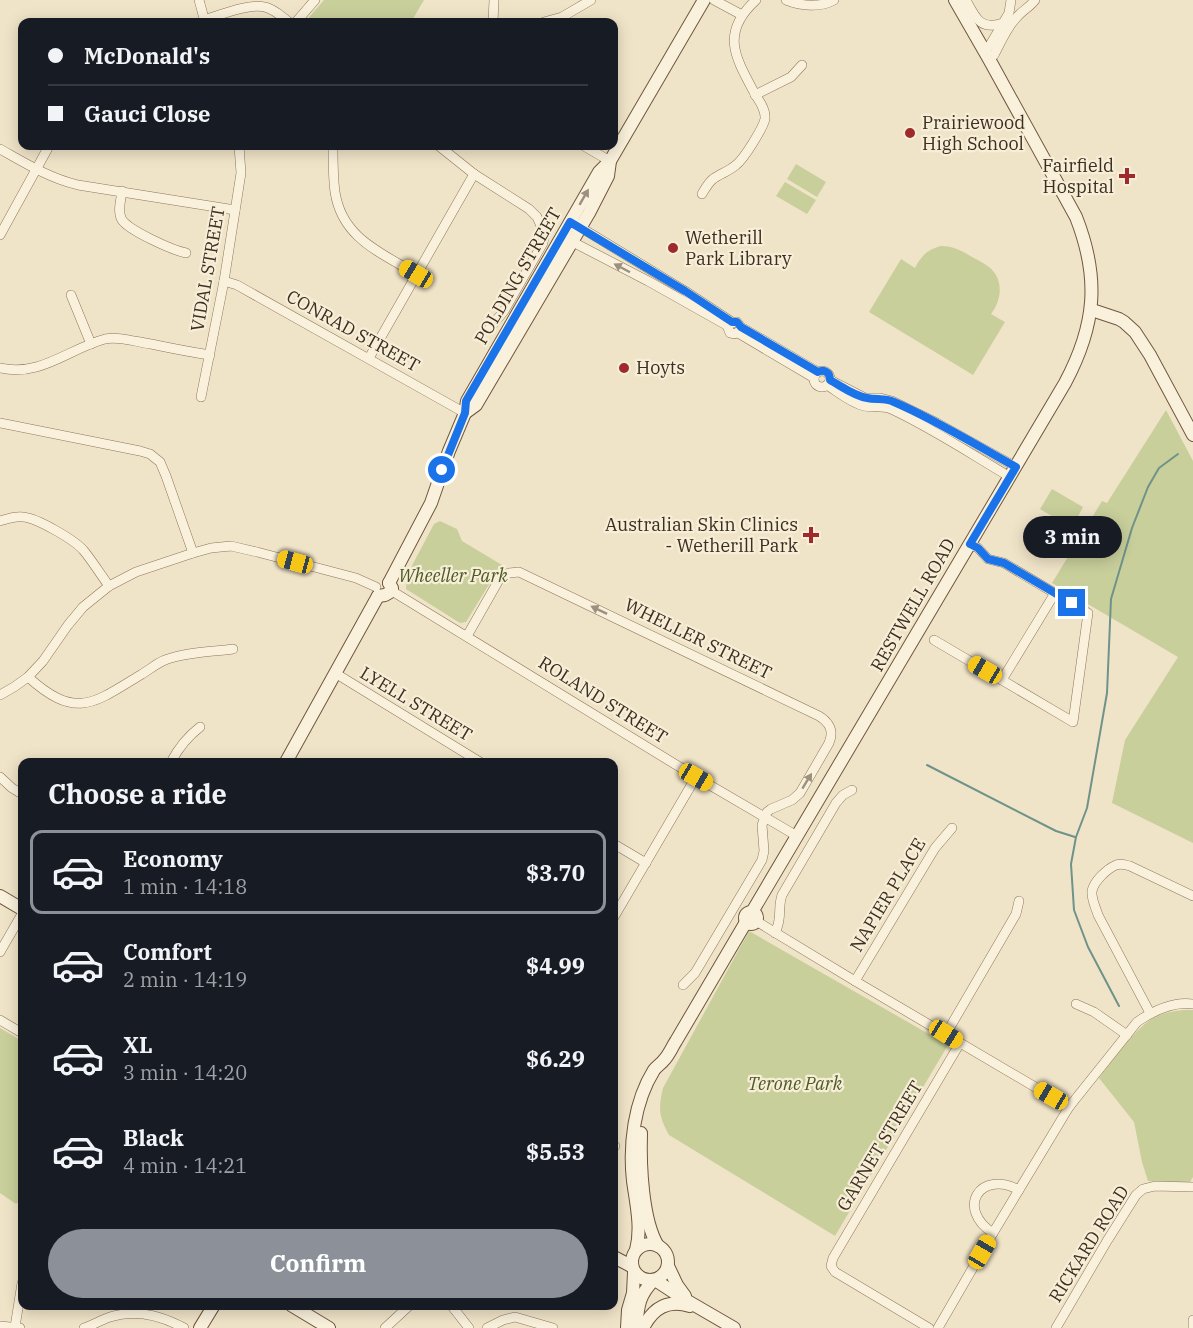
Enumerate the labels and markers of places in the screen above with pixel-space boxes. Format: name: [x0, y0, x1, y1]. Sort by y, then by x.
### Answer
place label: Prairiewood High School: [922, 111, 1025, 155]
marker: Prairiewood High School: [903, 126, 917, 140]
place label: Fairfield Hospital: [1042, 154, 1114, 198]
marker: Fairfield Hospital: [1118, 167, 1136, 185]
place label: Wetherill Park Library: [685, 226, 792, 270]
marker: Wetherill Park Library: [666, 241, 680, 255]
place label: Hoyts: [636, 356, 685, 379]
marker: Hoyts: [617, 361, 631, 375]
place label: Australian Skin Clinics - Wetherill Park: [605, 513, 798, 557]
marker: Australian Skin Clinics - Wetherill Park: [802, 526, 820, 544]

